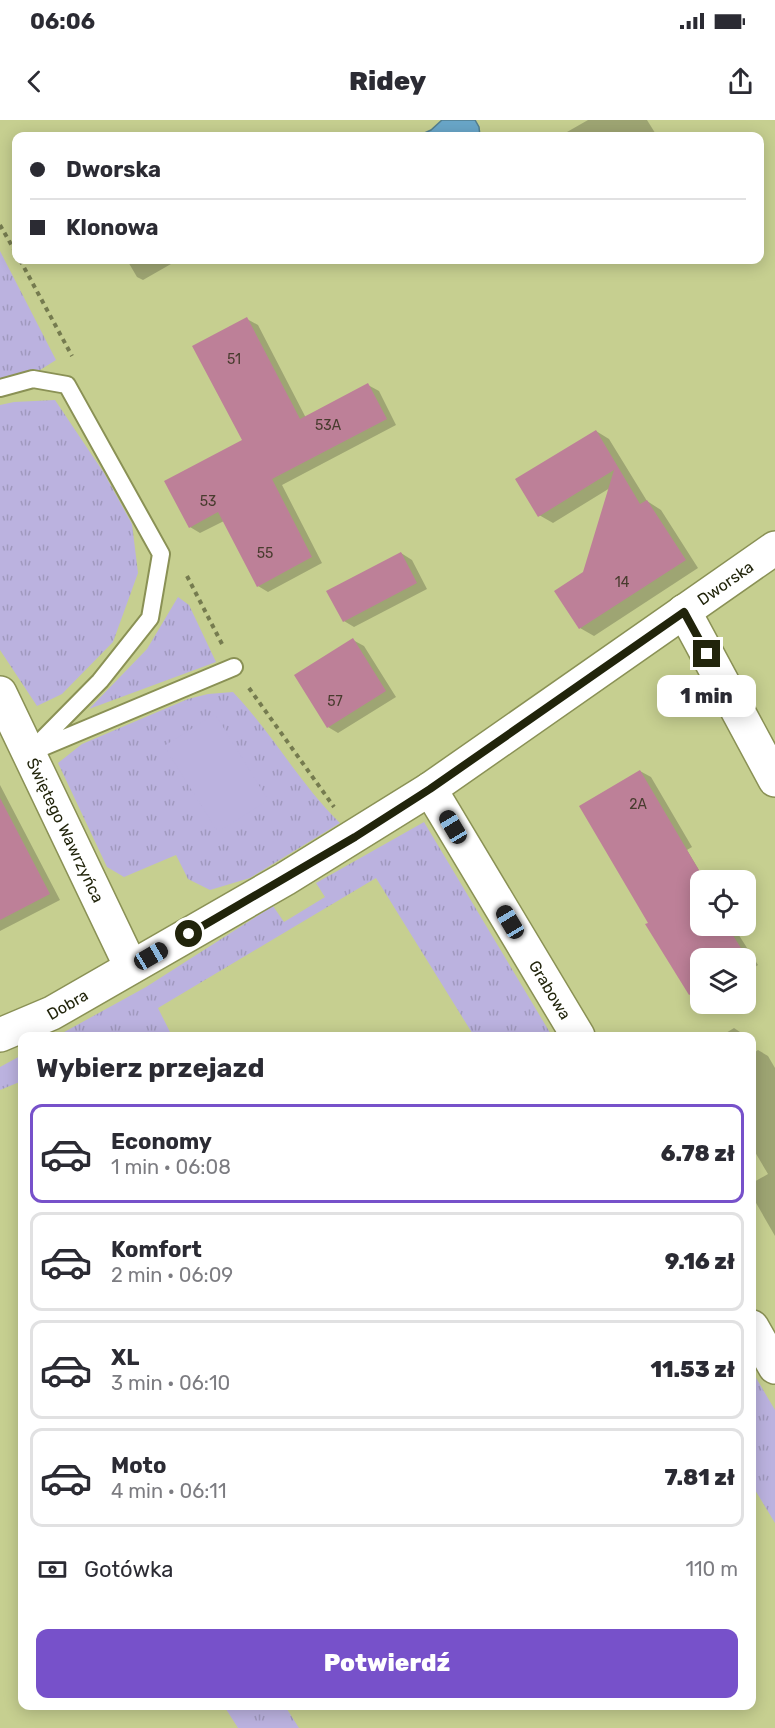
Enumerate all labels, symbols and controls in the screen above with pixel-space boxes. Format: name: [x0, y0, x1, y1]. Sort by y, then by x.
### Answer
text: 06:06: [30, 8, 95, 35]
icon: back: [18, 65, 51, 98]
text: Ridey: [349, 65, 426, 97]
icon: share: [724, 65, 757, 98]
text: Dworska: [66, 156, 161, 183]
text: Klonowa: [66, 214, 159, 241]
house number: 51: [227, 351, 241, 368]
house number: 53A: [315, 417, 342, 434]
house number: 53: [200, 493, 216, 510]
house number: 55: [257, 545, 273, 562]
street label: Dworska: [694, 557, 757, 609]
house number: 14: [615, 574, 630, 591]
route end: [693, 640, 720, 667]
callout: 1 min: [658, 675, 756, 717]
text: 1 min: [680, 684, 733, 708]
house number: 57: [327, 693, 343, 710]
street label: Świętego Wawrzyńca: [23, 754, 108, 905]
house number: 2A: [629, 796, 647, 813]
car: [436, 807, 470, 847]
map controls: [690, 870, 756, 1014]
button: locate: [690, 870, 756, 936]
car: [493, 902, 527, 942]
route start: [175, 920, 202, 947]
car: [131, 939, 171, 973]
button: layers: [690, 948, 756, 1014]
street label: Grabowa: [525, 957, 575, 1023]
street label: Dobra: [43, 985, 91, 1024]
text: Wybierz przejazd: [36, 1052, 264, 1084]
icon: car: [39, 1127, 93, 1181]
text: Economy: [111, 1128, 212, 1155]
text: 6.78 zł: [661, 1140, 735, 1167]
text: 1 min · 06:08: [111, 1155, 231, 1179]
icon: car: [39, 1235, 93, 1289]
text: Komfort: [111, 1236, 202, 1263]
text: 9.16 zł: [665, 1248, 735, 1275]
text: 2 min · 06:09: [111, 1263, 233, 1287]
icon: car: [39, 1343, 93, 1397]
text: XL: [111, 1344, 139, 1371]
text: 11.53 zł: [650, 1356, 735, 1383]
text: 3 min · 06:10: [111, 1371, 230, 1395]
icon: car: [39, 1451, 93, 1505]
text: Moto: [111, 1452, 166, 1479]
text: 7.81 zł: [665, 1464, 735, 1491]
text: 4 min · 06:11: [111, 1479, 226, 1503]
icon: cash: [36, 1553, 69, 1586]
text: Gotówka: [84, 1556, 173, 1583]
text: 110 m: [686, 1557, 738, 1581]
button: Potwierdź: [36, 1629, 738, 1698]

